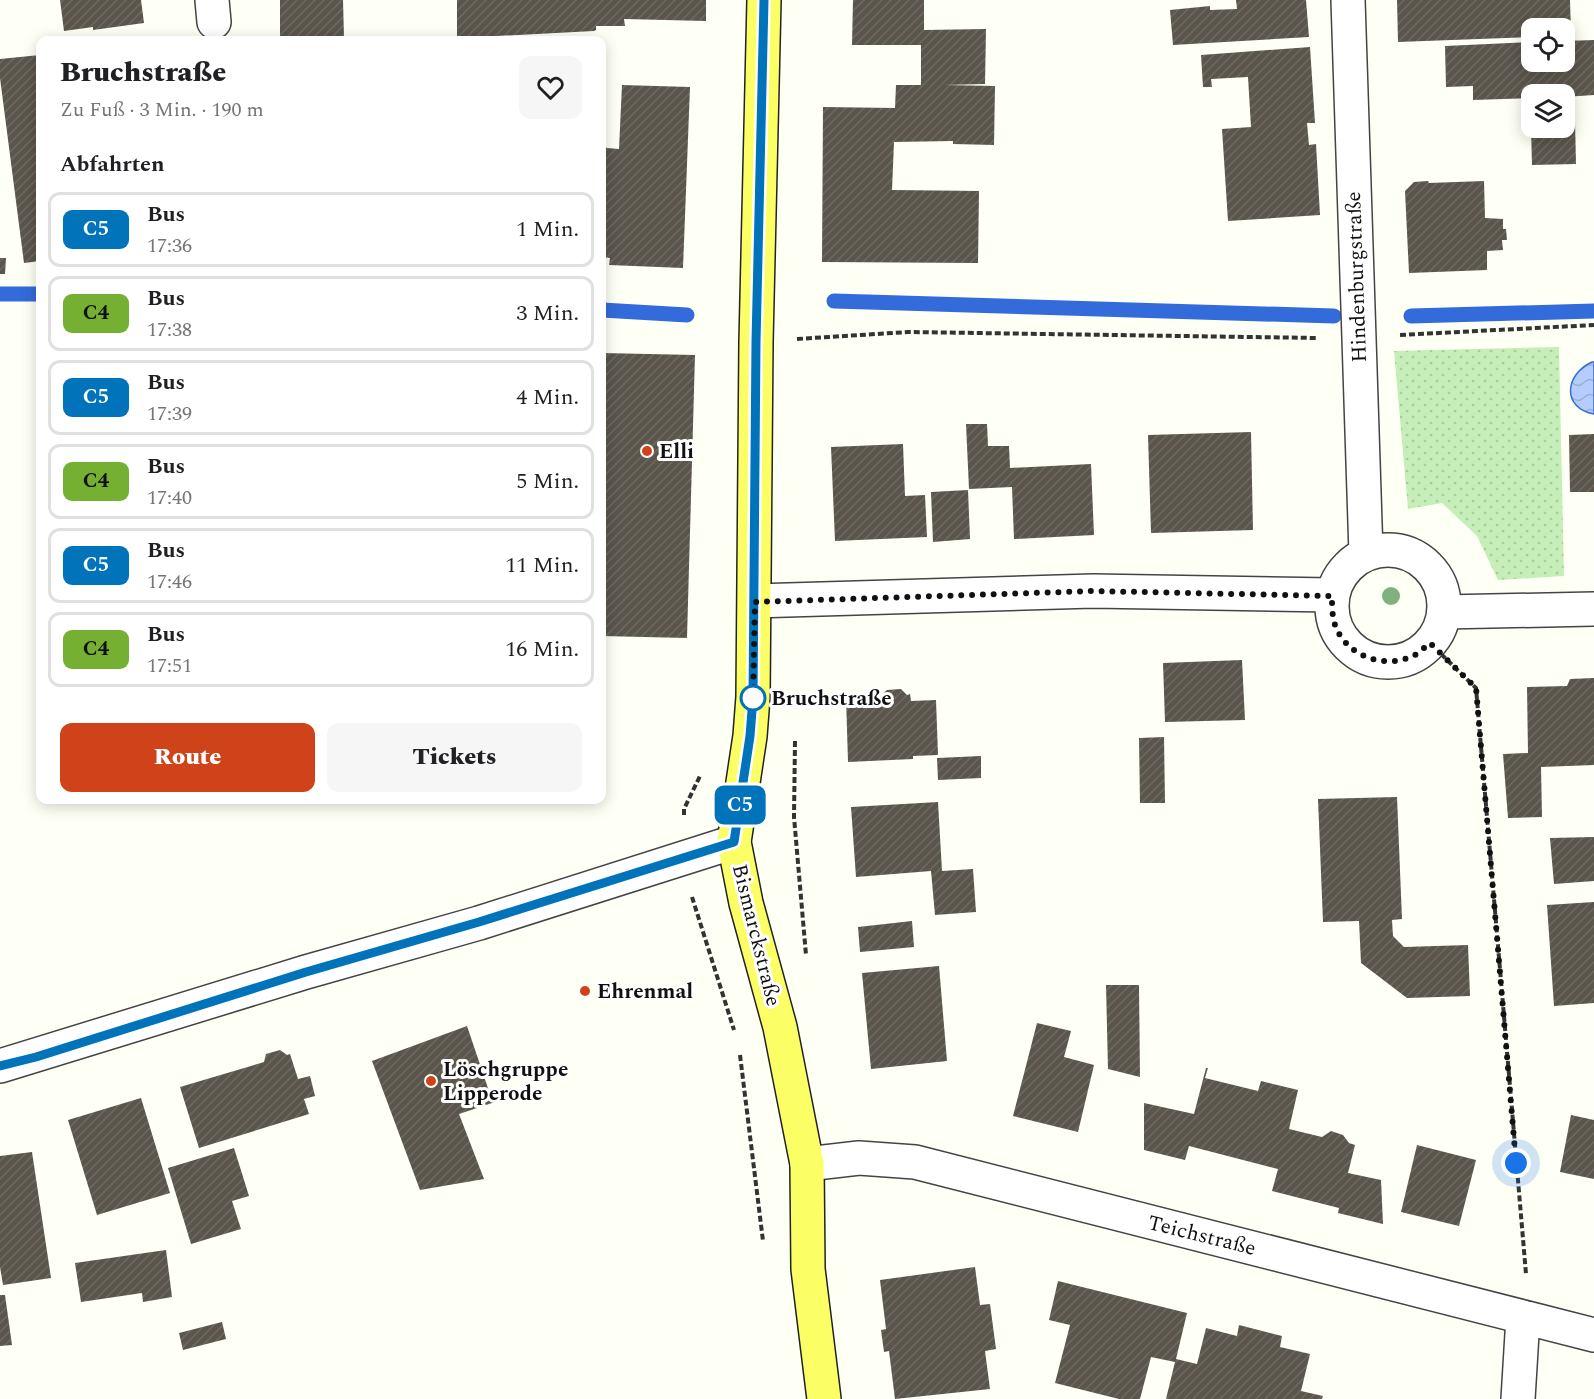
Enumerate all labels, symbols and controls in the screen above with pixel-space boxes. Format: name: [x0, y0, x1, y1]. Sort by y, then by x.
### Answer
map controls: [1521, 18, 1575, 138]
button: locate: [1521, 18, 1575, 72]
text: Bruchstraße: [60, 51, 226, 94]
button: heart: [519, 56, 582, 119]
button: layers: [1521, 84, 1575, 138]
text: Zu Fuß · 3 Min. · 190 m: [60, 95, 264, 125]
text: Abfahrten: [60, 148, 165, 181]
street label: Hindenburgstraße: [1338, 191, 1376, 363]
text: Bus: [147, 198, 185, 231]
text: C5: [83, 213, 109, 245]
text: 1 Min.: [516, 213, 579, 246]
text: 17:36: [147, 231, 192, 261]
text: Bus: [147, 282, 185, 315]
text: C4: [83, 297, 109, 329]
text: 3 Min.: [516, 297, 579, 330]
text: 17:38: [147, 315, 192, 345]
text: Bus: [147, 366, 185, 399]
text: C5: [83, 381, 109, 413]
text: 4 Min.: [516, 381, 579, 414]
text: 17:39: [147, 399, 192, 429]
place label: Elli: [659, 436, 694, 468]
marker: Elli: [640, 444, 654, 458]
text: Bus: [147, 450, 185, 483]
text: C4: [83, 465, 109, 497]
text: 5 Min.: [516, 465, 579, 498]
text: 17:40: [147, 483, 192, 513]
text: Bus: [147, 534, 185, 567]
text: C5: [83, 549, 109, 581]
text: 11 Min.: [505, 549, 579, 582]
text: 17:46: [147, 567, 192, 597]
text: Bus: [147, 618, 185, 651]
text: C4: [83, 633, 109, 665]
text: 16 Min.: [505, 633, 579, 666]
text: 17:51: [147, 651, 192, 681]
place label: Bruchstraße: [771, 683, 892, 715]
marker: Bruchstraße: [740, 685, 766, 711]
button: Route: [60, 723, 315, 792]
button: Tickets: [327, 723, 582, 792]
line badge: C5: [713, 786, 767, 824]
text: C5: [727, 789, 753, 821]
street label: Bismarckstraße: [723, 861, 789, 1010]
place label: Ehrenmal: [597, 976, 693, 1008]
marker: Ehrenmal: [578, 984, 592, 998]
place label: Löschgruppe Lipperode: [443, 1054, 568, 1110]
marker: Löschgruppe Lipperode: [424, 1074, 438, 1088]
your location: [1501, 1148, 1531, 1178]
street label: Teichstraße: [1144, 1207, 1259, 1265]

